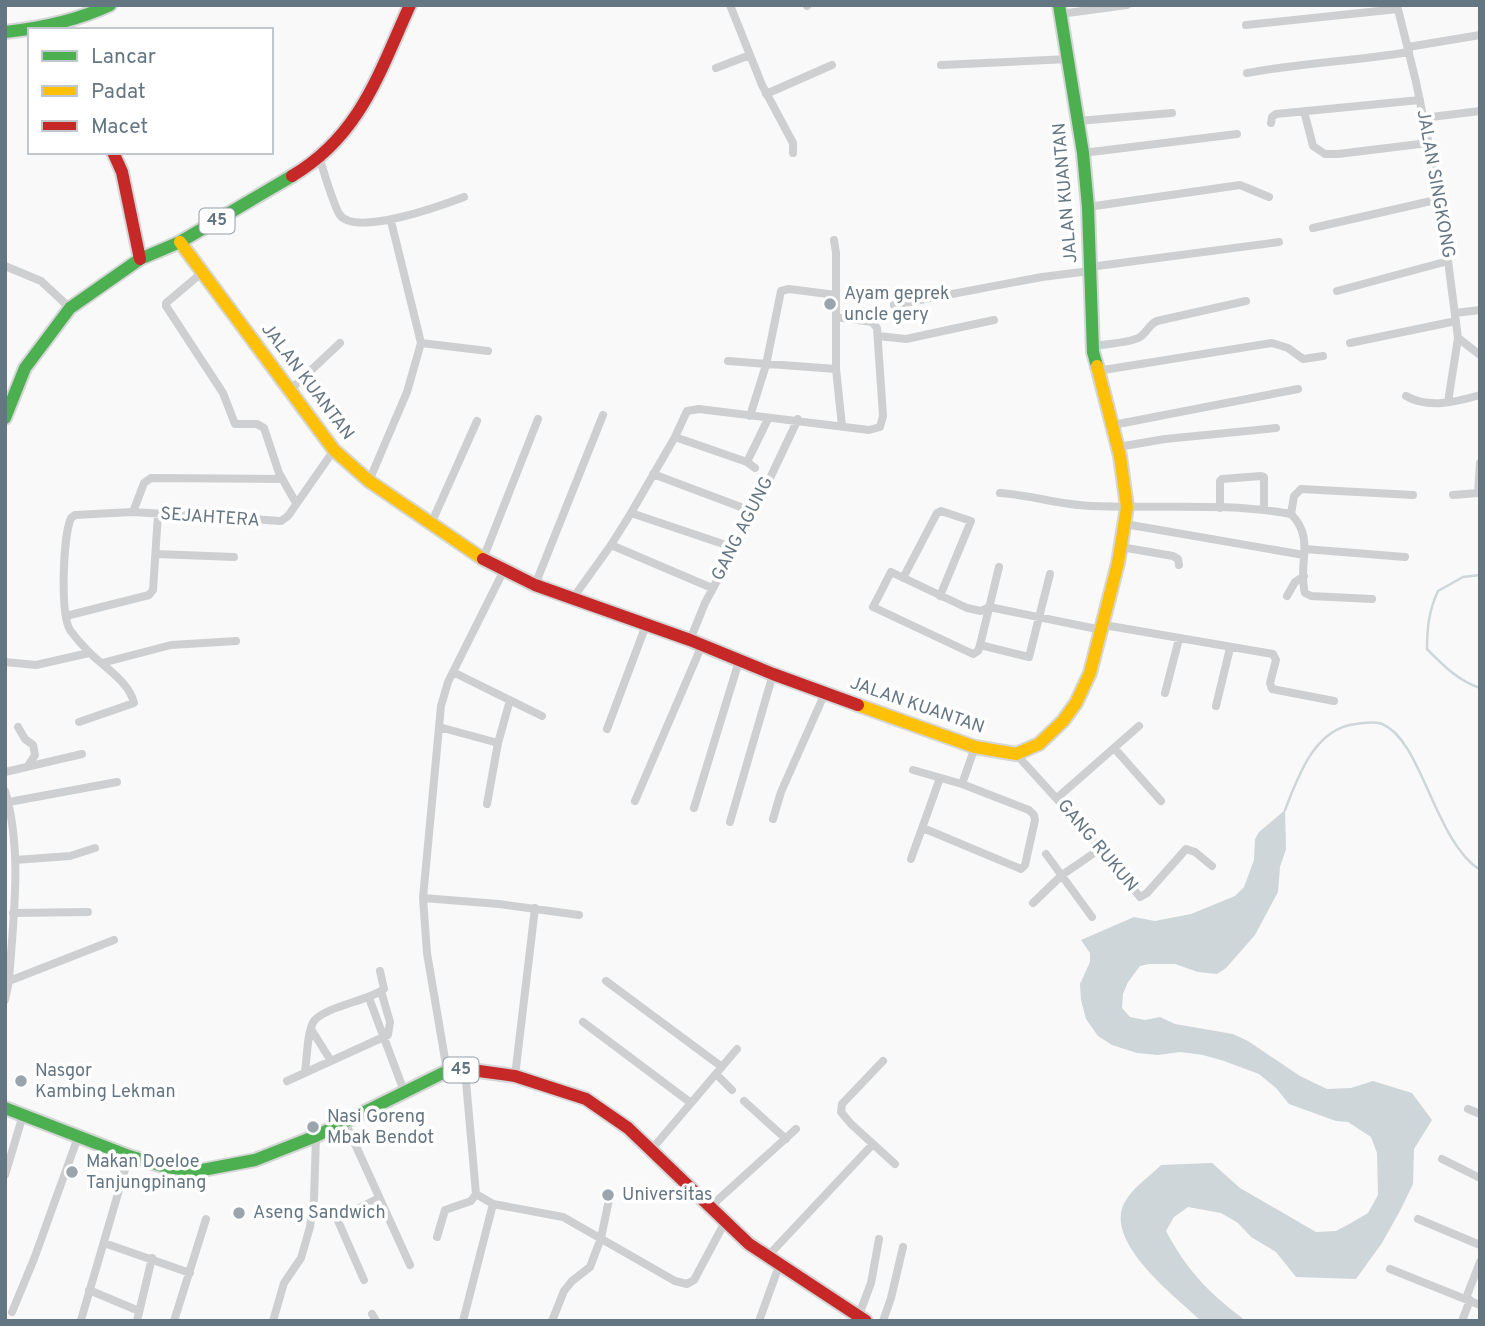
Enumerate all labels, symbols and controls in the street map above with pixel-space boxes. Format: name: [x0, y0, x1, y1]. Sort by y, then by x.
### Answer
legend: [28, 28, 273, 154]
text: Lancar: [91, 44, 156, 71]
text: Padat: [91, 79, 146, 106]
street label: JALAN SINGKONG: [1411, 108, 1459, 260]
text: Macet: [91, 114, 148, 141]
street label: JALAN KUANTAN: [1048, 122, 1084, 264]
road number: 45: [200, 209, 234, 234]
place label: Ayam geprek uncle gery: [844, 283, 949, 327]
marker: Ayam geprek uncle gery: [822, 296, 838, 312]
street label: JALAN KUANTAN: [255, 319, 359, 445]
street label: GANG AGUNG: [707, 473, 779, 585]
street label: SEJAHTERA: [159, 503, 261, 533]
street label: JALAN KUANTAN: [847, 672, 987, 740]
street label: GANG RUKUN: [1052, 795, 1142, 897]
road number: 45: [444, 1058, 478, 1082]
place label: Nasgor Kambing Lekman: [35, 1060, 176, 1104]
marker: Nasgor Kambing Lekman: [13, 1073, 29, 1089]
place label: Nasi Goreng Mbak Bendot: [327, 1106, 434, 1150]
marker: Nasi Goreng Mbak Bendot: [305, 1119, 321, 1135]
place label: Makan Doeloe Tanjungpinang: [86, 1151, 206, 1195]
marker: Makan Doeloe Tanjungpinang: [64, 1164, 80, 1180]
place label: Universitas: [622, 1184, 712, 1207]
marker: Universitas: [600, 1187, 616, 1203]
place label: Aseng Sandwich: [253, 1202, 386, 1225]
marker: Aseng Sandwich: [231, 1205, 247, 1221]

